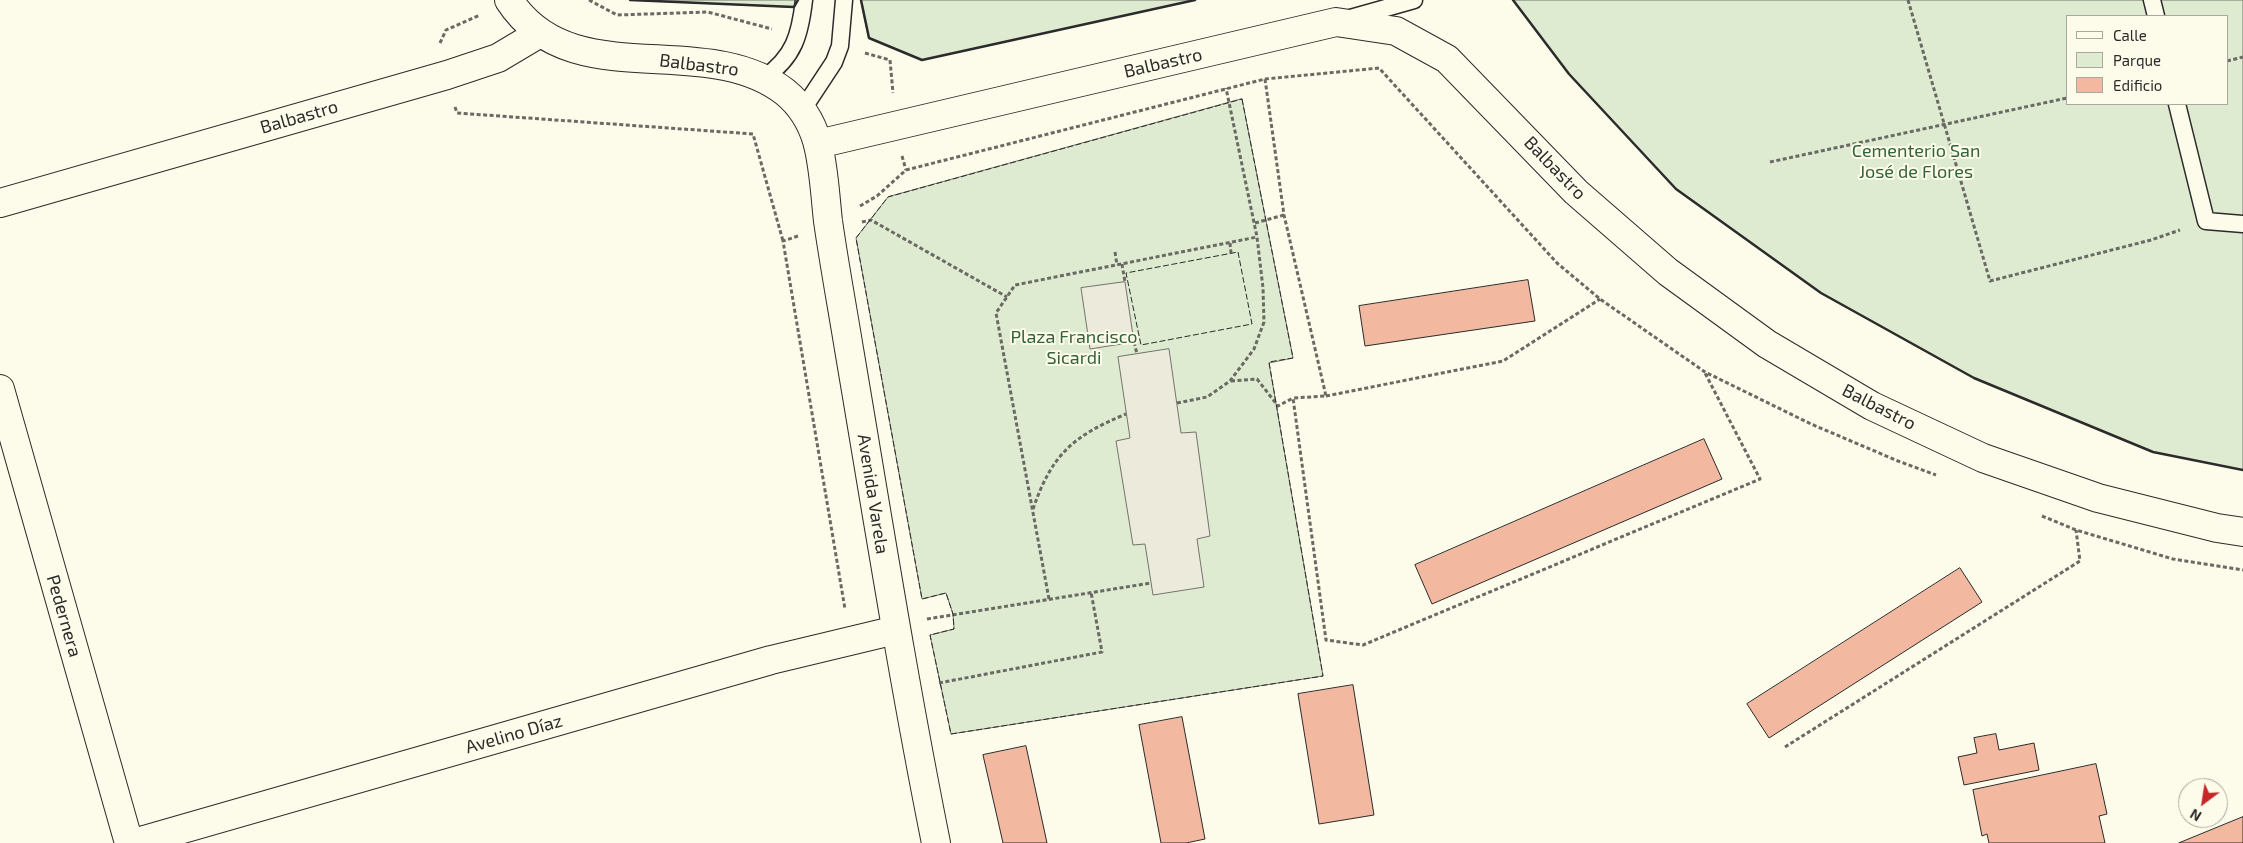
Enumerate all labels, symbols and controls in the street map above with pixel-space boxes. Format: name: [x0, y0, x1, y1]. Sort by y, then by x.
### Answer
legend: [2066, 15, 2228, 105]
text: Calle: [2113, 26, 2147, 44]
street label: Balbastro: [1122, 44, 1204, 82]
street label: Balbastro: [658, 49, 740, 81]
text: Parque: [2113, 51, 2161, 69]
text: Edificio: [2113, 76, 2162, 94]
street label: Balbastro: [258, 96, 340, 138]
street label: Balbastro: [1520, 132, 1590, 204]
park label: Cementerio San José de Flores: [1852, 140, 1980, 182]
park label: Plaza Francisco Sicardi: [1010, 326, 1138, 368]
street label: Balbastro: [1839, 379, 1919, 435]
street label: Avenida Varela: [853, 432, 893, 556]
street label: Pedernera: [42, 572, 86, 660]
street label: Avelino Díaz: [463, 710, 565, 758]
north arrow: [2178, 778, 2228, 828]
text: N: [2187, 806, 2204, 825]

